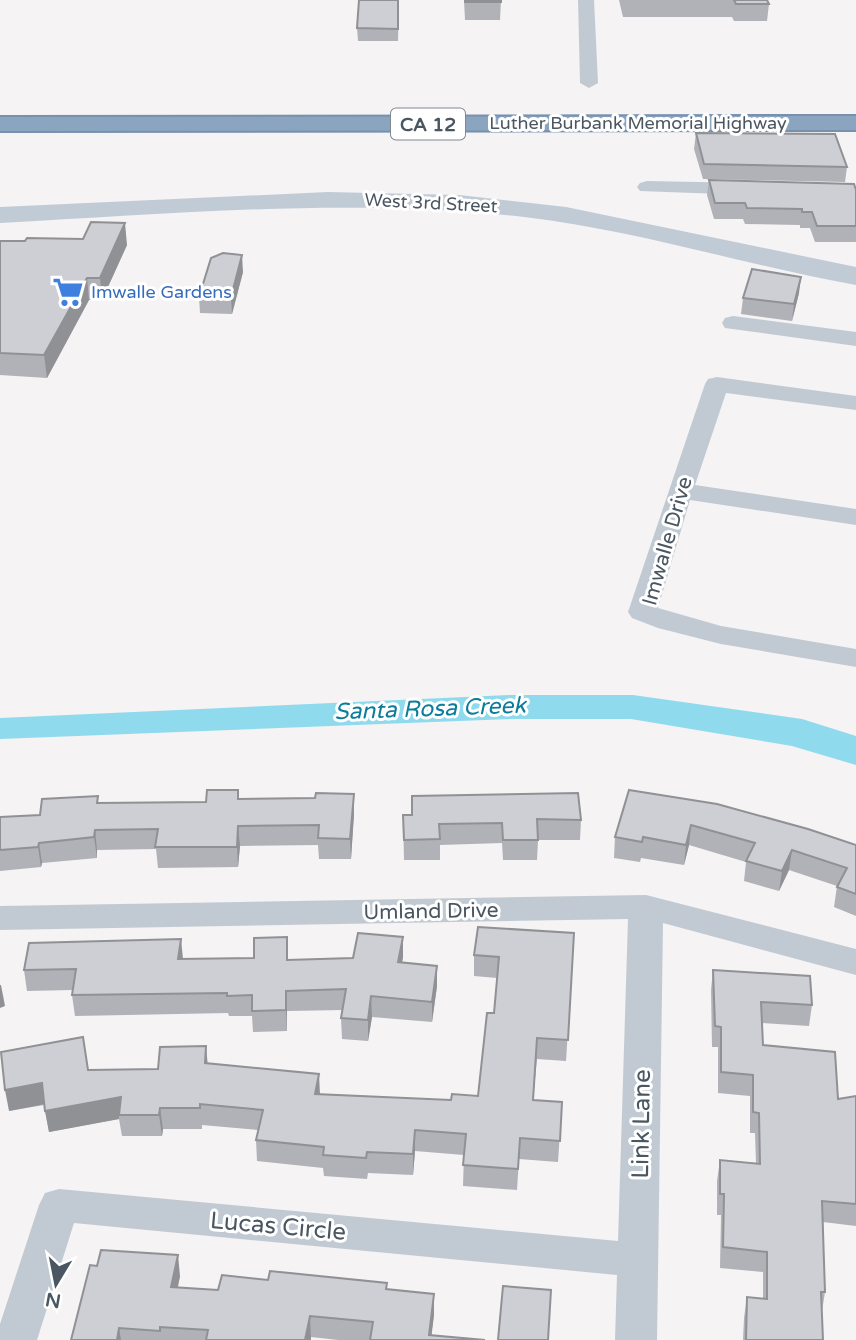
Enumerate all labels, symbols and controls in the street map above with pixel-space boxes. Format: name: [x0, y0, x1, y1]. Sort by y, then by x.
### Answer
road number: CA 12: [391, 108, 465, 140]
street label: Luther Burbank Memorial Highway: [489, 112, 787, 134]
street label: West 3rd Street: [364, 189, 498, 217]
supermarket icon: Imwalle Gardens: [51, 275, 85, 309]
place label: Imwalle Gardens: [91, 281, 232, 303]
street label: Imwalle Drive: [637, 474, 698, 608]
water label: Santa Rosa Creek: [334, 692, 528, 726]
street label: Umland Drive: [363, 898, 499, 925]
street label: Link Lane: [626, 1069, 657, 1179]
street label: Lucas Circle: [209, 1206, 347, 1247]
north arrow: [21, 1249, 91, 1319]
text: N: [44, 1288, 63, 1312]

